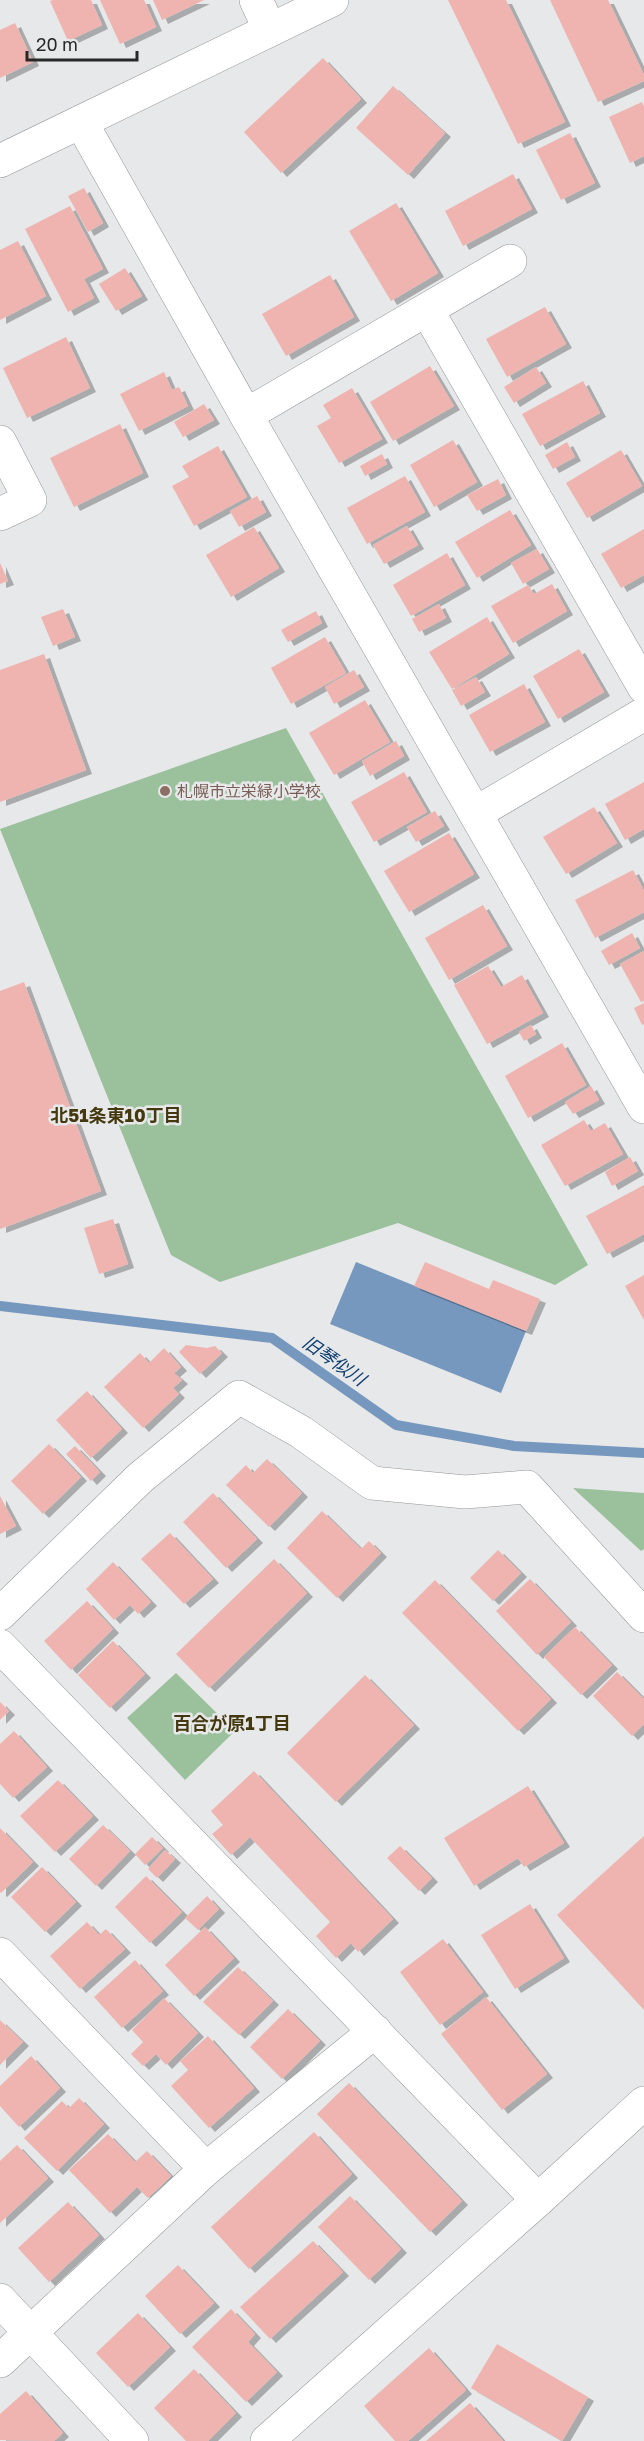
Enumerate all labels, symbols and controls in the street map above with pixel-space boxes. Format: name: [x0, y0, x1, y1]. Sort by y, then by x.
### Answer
scale bar: [27, 24, 136, 62]
text: 20 m: [36, 33, 78, 55]
place label: 札幌市立栄緑小学校: [177, 781, 321, 801]
marker: 札幌市立栄緑小学校: [158, 784, 172, 798]
district label: 北51条東10丁目: [50, 1104, 182, 1126]
water label: 旧琴似川: [299, 1331, 372, 1391]
district label: 百合が原1丁目: [173, 1712, 291, 1734]

